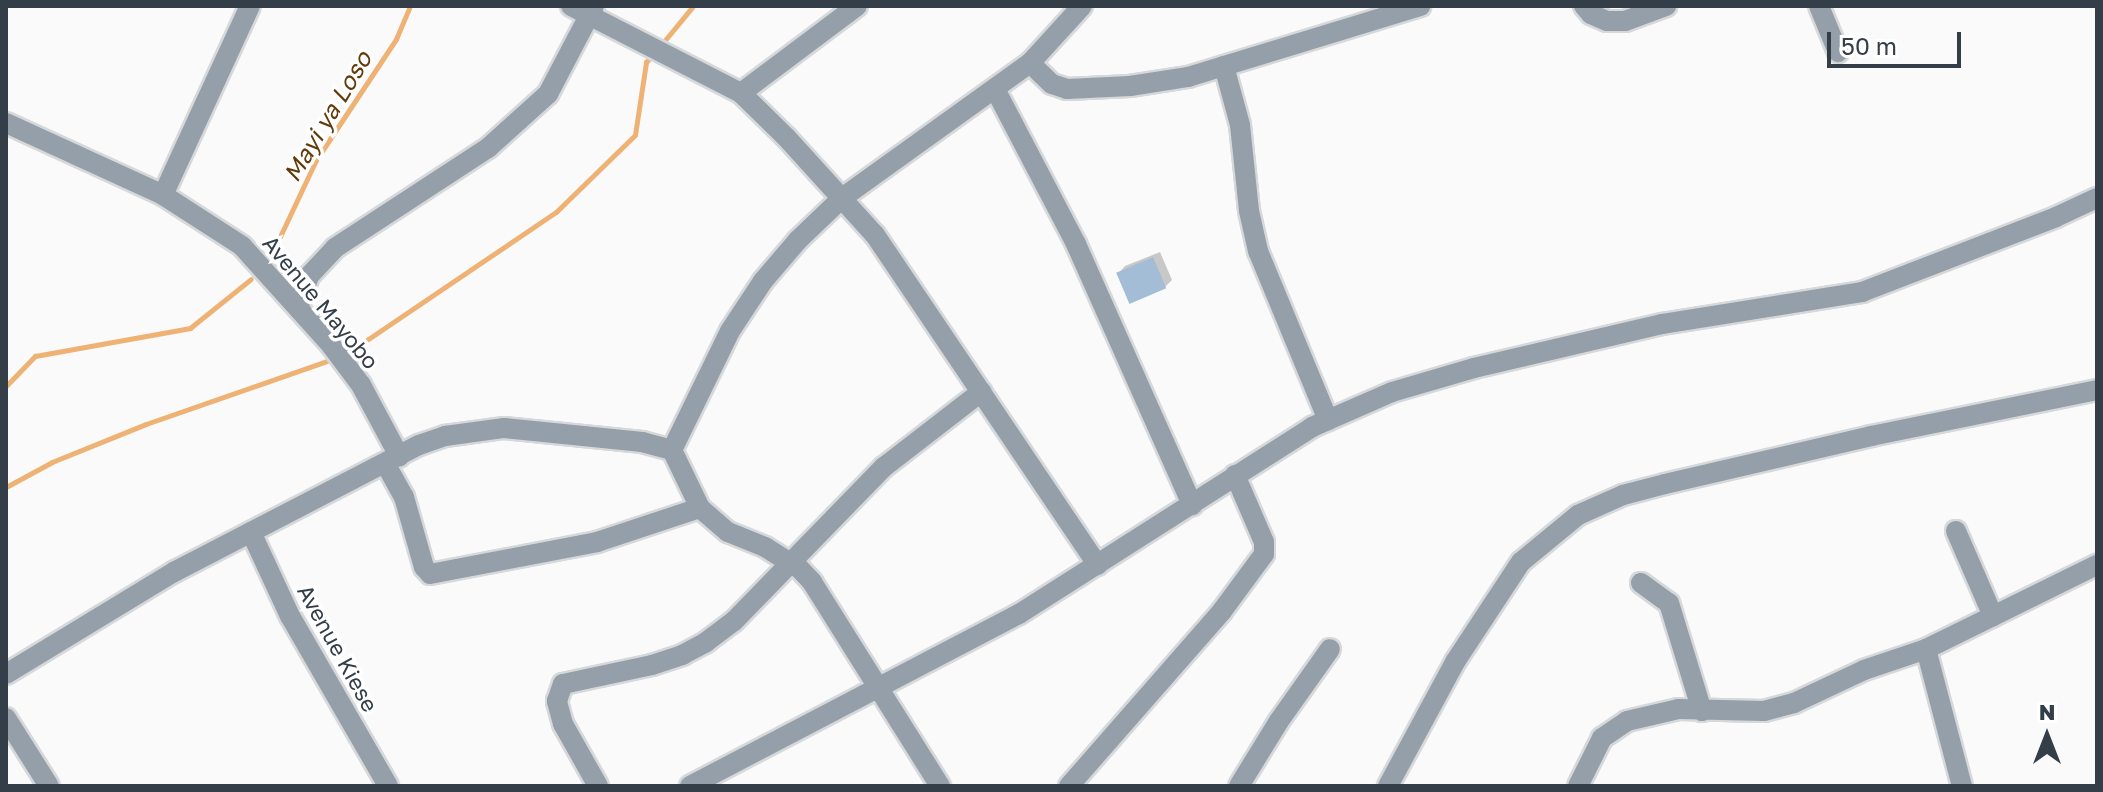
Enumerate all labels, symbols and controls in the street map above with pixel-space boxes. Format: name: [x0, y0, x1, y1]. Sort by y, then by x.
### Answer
scale bar: [1831, 16, 1965, 66]
text: 50 m: [1841, 31, 1897, 60]
water label: Mayi ya Loso: [277, 46, 377, 186]
street label: Avenue Mayobo: [258, 230, 384, 374]
street label: Avenue Kiese: [292, 580, 384, 716]
north arrow: [2007, 696, 2087, 776]
text: N: [2039, 698, 2055, 725]

